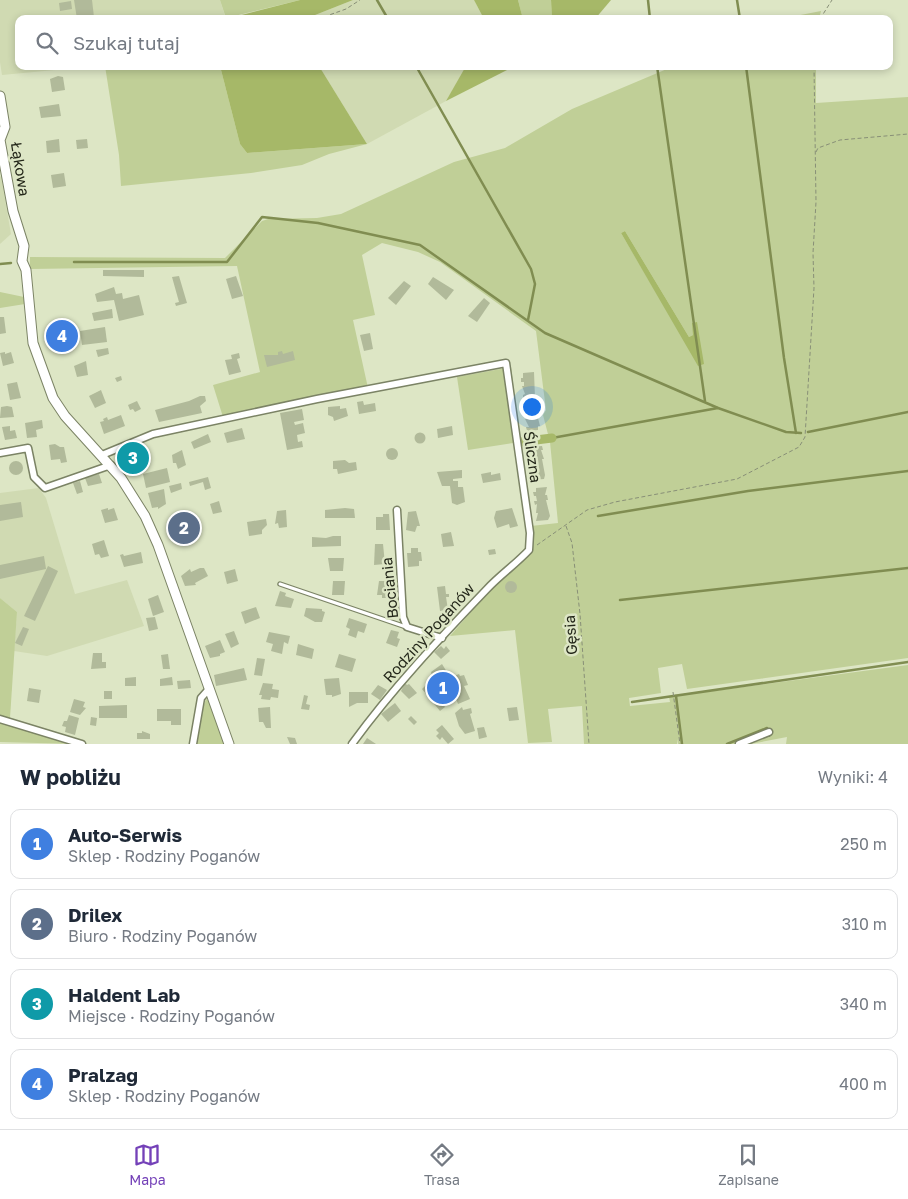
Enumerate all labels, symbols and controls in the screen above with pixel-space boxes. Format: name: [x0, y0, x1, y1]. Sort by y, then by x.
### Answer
search box: [15, 15, 893, 70]
icon: search: [33, 29, 61, 57]
text: Szukaj tutaj: [73, 31, 180, 54]
street label: Łąkowa: [8, 140, 34, 197]
pin: 4: [46, 317, 78, 355]
your location: [519, 394, 545, 420]
street label: Śliczna: [520, 430, 546, 484]
pin: 3: [117, 439, 149, 477]
pin: 2: [168, 509, 200, 547]
street label: Bociania: [377, 557, 401, 620]
street label: Rodziny Poganów: [379, 579, 478, 686]
street label: Gęsia: [560, 615, 580, 656]
pin: 1: [427, 669, 459, 707]
text: W pobliżu: [20, 764, 121, 790]
text: Wyniki: 4: [818, 767, 888, 787]
text: Auto-Serwis: [68, 823, 182, 846]
text: 1: [33, 834, 41, 854]
text: 250 m: [840, 834, 887, 854]
text: Sklep · Rodziny Poganów: [68, 846, 260, 866]
text: Drilex: [68, 903, 122, 926]
text: 2: [32, 914, 42, 934]
text: 310 m: [842, 914, 887, 934]
text: Biuro · Rodziny Poganów: [68, 926, 257, 946]
text: Haldent Lab: [68, 983, 180, 1006]
text: 3: [32, 994, 42, 1014]
text: 340 m: [840, 994, 887, 1014]
text: Miejsce · Rodziny Poganów: [68, 1006, 275, 1026]
text: Pralzag: [68, 1063, 138, 1086]
text: 4: [32, 1074, 42, 1094]
text: 400 m: [839, 1074, 887, 1094]
text: Sklep · Rodziny Poganów: [68, 1086, 260, 1106]
tab: Mapa: [129, 1141, 166, 1188]
tab: Trasa: [424, 1141, 460, 1188]
tab: Zapisane: [718, 1141, 779, 1188]

